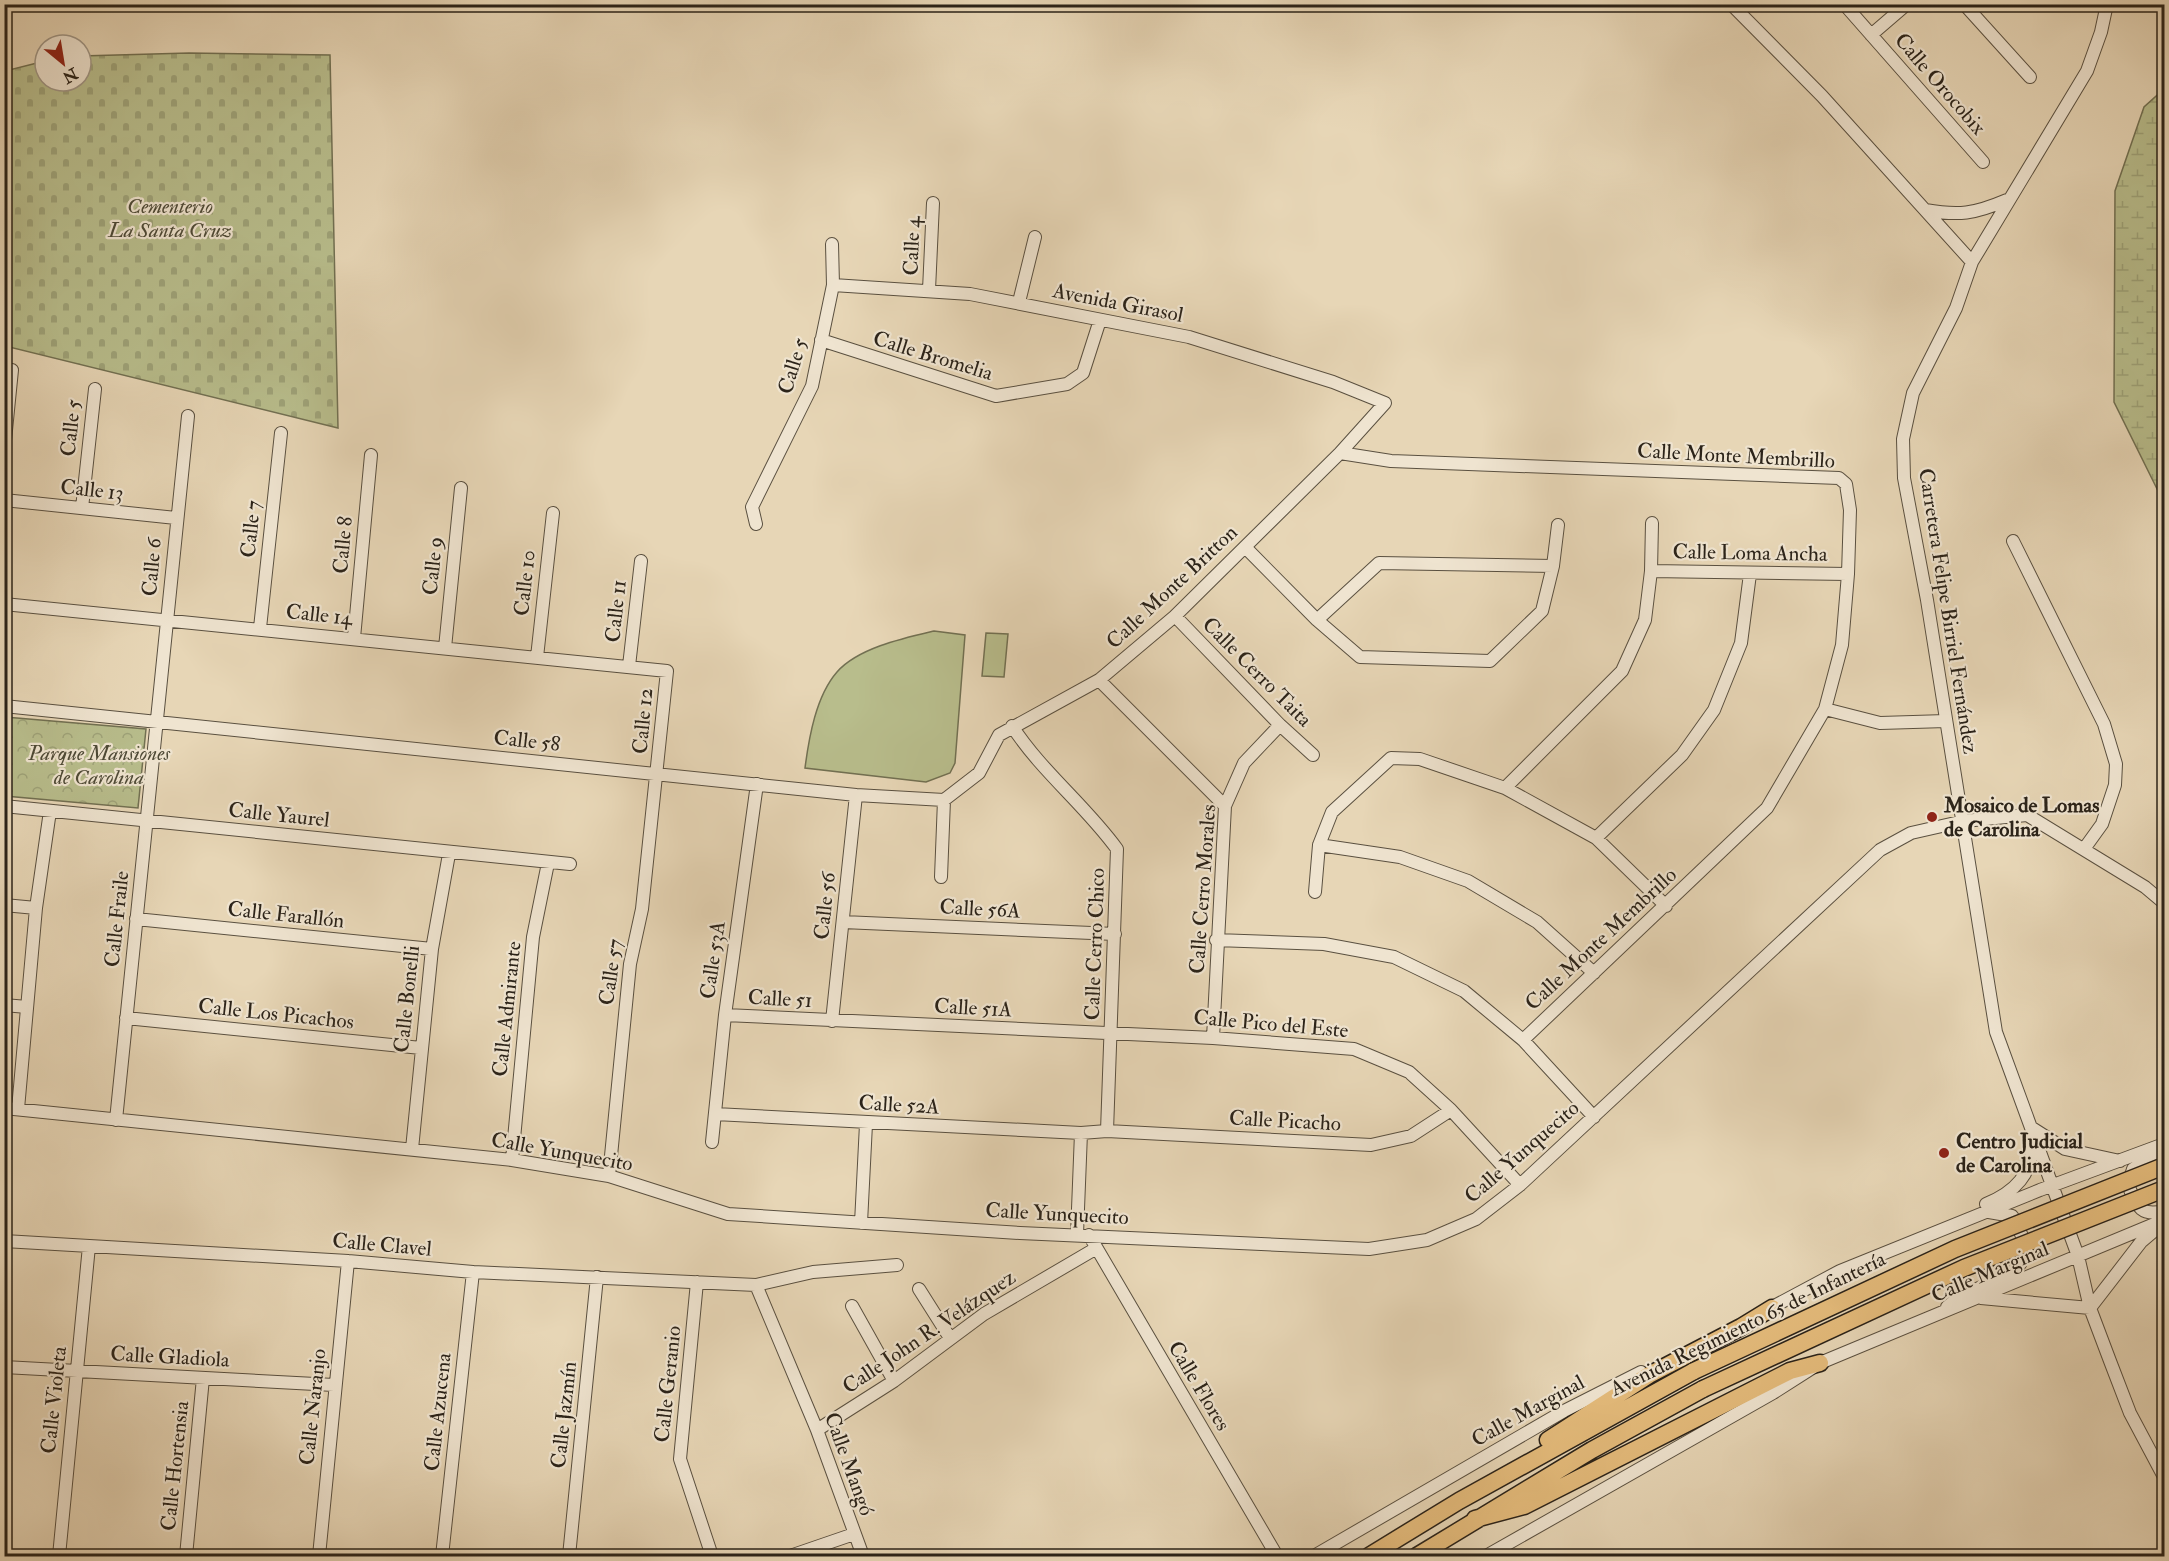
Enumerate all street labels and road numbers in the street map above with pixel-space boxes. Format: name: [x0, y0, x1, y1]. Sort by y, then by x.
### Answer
street label: Calle Orocobix: [1888, 27, 1992, 141]
street label: Calle 4: [897, 214, 927, 276]
street label: Avenida Girasol: [1049, 277, 1186, 329]
street label: Calle Bromelia: [870, 325, 997, 387]
street label: Calle 5: [772, 334, 814, 397]
street label: Calle 5: [55, 397, 87, 458]
street label: Calle Monte Membrillo: [1636, 437, 1836, 475]
street label: Carretera Felipe Birriel Fernández: [1912, 466, 1984, 756]
street label: Calle 13: [59, 473, 125, 507]
street label: Calle 7: [235, 499, 267, 559]
street label: Calle 8: [327, 515, 359, 575]
street label: Calle Monte Britton: [1101, 519, 1243, 655]
street label: Calle 6: [136, 535, 168, 597]
street label: Calle 9: [417, 535, 449, 597]
street label: Calle Loma Ancha: [1672, 538, 1828, 568]
street label: Calle 10: [508, 549, 542, 617]
street label: Calle 11: [599, 578, 633, 644]
street label: Calle 14: [284, 598, 355, 632]
street label: Calle Cerro Taita: [1196, 611, 1318, 733]
street label: Calle 12: [627, 687, 659, 755]
street label: Calle 58: [492, 724, 562, 758]
street label: Calle Yaurel: [227, 796, 332, 834]
street label: Calle Cerro Morales: [1184, 803, 1222, 975]
street label: Calle Monte Membrillo: [1519, 862, 1683, 1016]
street label: Calle Cerro Chico: [1079, 867, 1111, 1021]
street label: Calle Fraile: [99, 869, 135, 968]
street label: Calle 56: [808, 870, 842, 941]
street label: Calle 56A: [939, 893, 1021, 925]
street label: Calle Farallón: [226, 895, 346, 935]
street label: Calle 53A: [694, 919, 732, 1001]
street label: Calle 57: [593, 937, 629, 1007]
street label: Calle Admirante: [486, 940, 528, 1078]
street label: Calle Bonelli: [388, 944, 426, 1054]
street label: Calle 51: [747, 984, 813, 1014]
street label: Calle Los Picachos: [197, 992, 355, 1036]
street label: Calle 51A: [933, 992, 1013, 1024]
street label: Calle Pico del Este: [1193, 1004, 1350, 1044]
street label: Calle 52A: [858, 1089, 940, 1121]
street label: Calle Yunquecito: [1459, 1095, 1585, 1209]
street label: Calle Picacho: [1228, 1105, 1342, 1137]
street label: Calle Yunquecito: [489, 1126, 635, 1178]
street label: Calle Yunquecito: [985, 1197, 1129, 1231]
street label: Calle Clavel: [331, 1227, 434, 1263]
street label: Calle Marginal: [1927, 1235, 2053, 1309]
street label: Avenida Regimiento 65 de Infantería: [1605, 1245, 1890, 1403]
street label: Calle John R. Velázquez: [837, 1264, 1021, 1400]
street label: Calle Geranio: [648, 1324, 688, 1444]
street label: Calle Flores: [1162, 1336, 1236, 1436]
street label: Calle Gladiola: [110, 1340, 231, 1374]
street label: Calle Violeta: [35, 1345, 73, 1455]
street label: Calle Naranjo: [293, 1347, 333, 1467]
street label: Calle Azucena: [418, 1351, 458, 1473]
street label: Calle Jazmín: [545, 1360, 583, 1470]
street label: Calle Marginal: [1467, 1369, 1590, 1453]
street label: Calle Hortensia: [155, 1399, 195, 1532]
street label: Calle Mangó: [818, 1409, 880, 1519]

